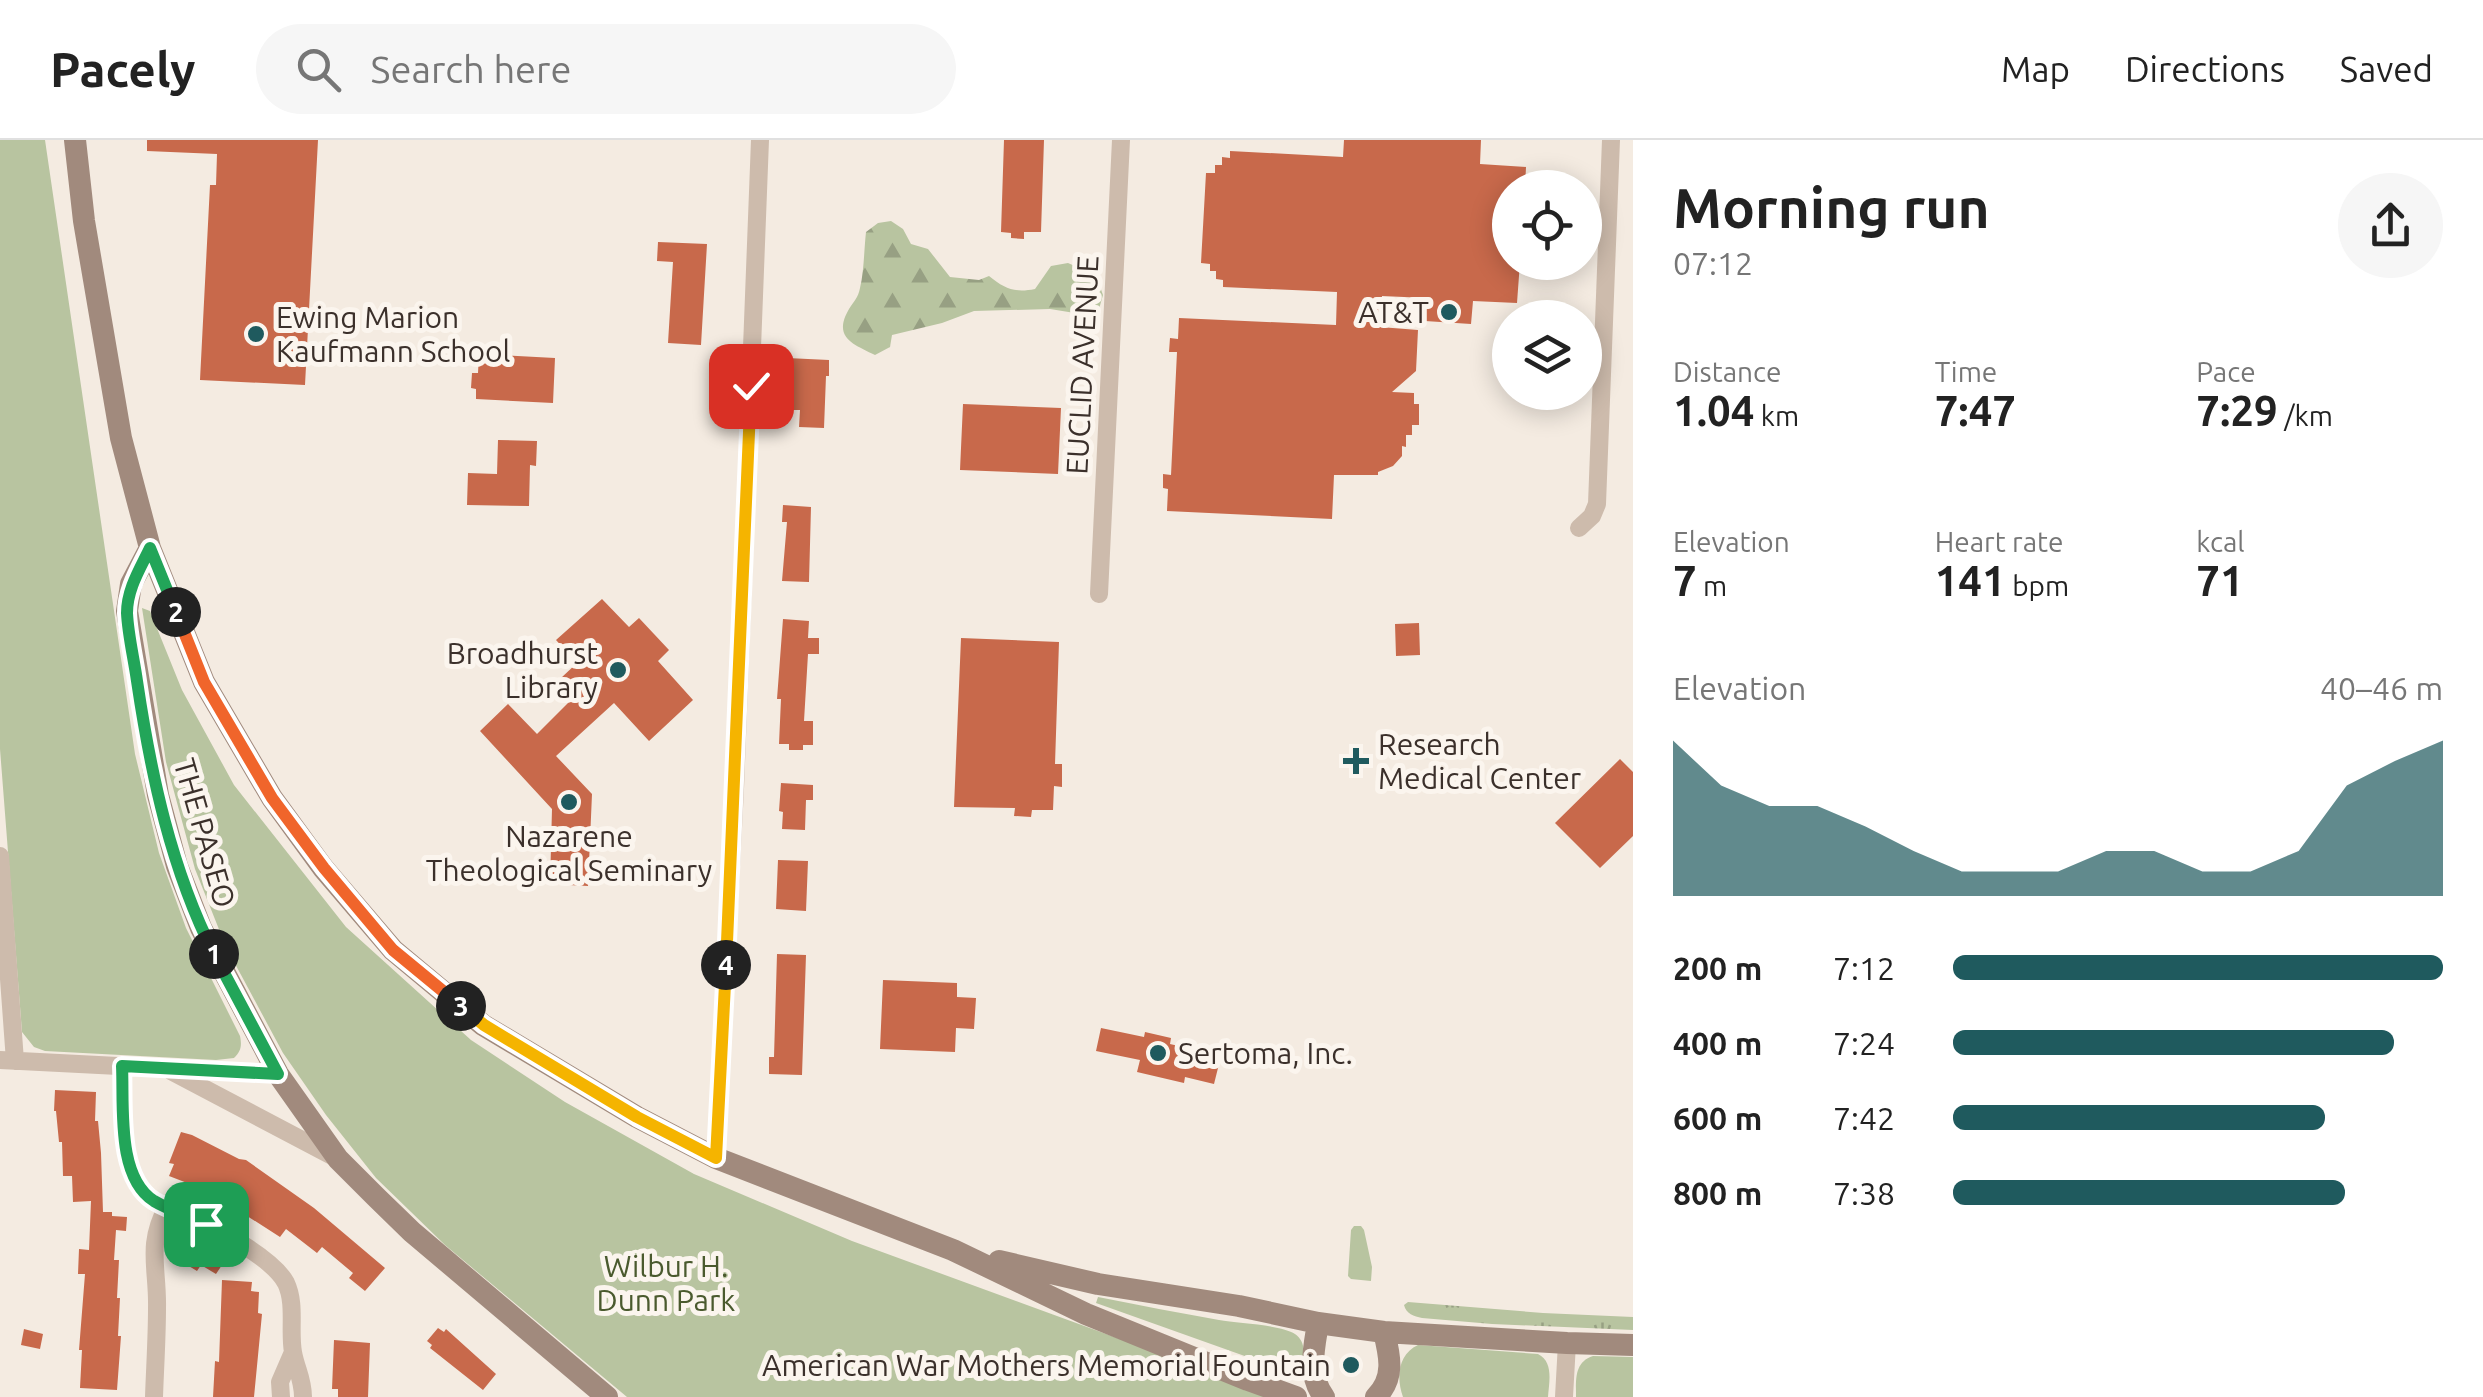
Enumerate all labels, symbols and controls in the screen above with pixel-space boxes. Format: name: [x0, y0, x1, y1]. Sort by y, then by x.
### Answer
search box: [256, 24, 956, 114]
text: Pacely: [50, 42, 196, 96]
icon: search: [291, 42, 346, 97]
text: Search here: [371, 48, 571, 90]
text: Map: [2001, 49, 2070, 89]
text: Directions: [2125, 49, 2285, 89]
text: Saved: [2340, 49, 2433, 89]
map controls: [1492, 170, 1602, 410]
button: locate: [1492, 170, 1602, 280]
button: share: [2338, 173, 2443, 278]
text: Morning run: [1673, 177, 1990, 238]
text: 07:12: [1673, 245, 1753, 281]
street label: EUCLID AVENUE: [1059, 255, 1105, 475]
place label: AT&T: [1358, 295, 1429, 329]
place label: Ewing Marion Kaufmann School: [276, 300, 511, 368]
button: layers: [1492, 300, 1602, 410]
marker: AT&T: [1438, 301, 1460, 323]
marker: Ewing Marion Kaufmann School: [245, 323, 267, 345]
pin: [709, 344, 794, 429]
text: Distance: [1673, 356, 1781, 387]
text: Time: [1935, 356, 1997, 387]
text: Pace: [2196, 356, 2256, 387]
icon: check: [724, 359, 779, 414]
text: 1.04: [1673, 387, 1754, 434]
text: 7:47: [1935, 387, 2016, 434]
text: 7:29: [2196, 387, 2278, 434]
text: km: [1754, 400, 1799, 431]
text: /km: [2278, 400, 2333, 431]
text: Elevation: [1673, 526, 1790, 557]
text: Heart rate: [1935, 526, 2063, 557]
text: kcal: [2196, 526, 2245, 557]
text: 7: [1673, 557, 1697, 604]
text: 141: [1935, 557, 2006, 604]
text: 71: [2196, 557, 2244, 604]
text: m: [1697, 570, 1727, 601]
text: bpm: [2006, 570, 2069, 601]
pin: 2: [151, 587, 201, 637]
text: 2: [168, 596, 184, 627]
place label: Broadhurst Library: [447, 636, 598, 704]
marker: Broadhurst Library: [607, 659, 629, 681]
text: Elevation: [1673, 670, 1806, 706]
text: 40–46 m: [2320, 670, 2443, 706]
place label: Research Medical Center: [1378, 727, 1582, 795]
marker: Research Medical Center: [1343, 748, 1369, 774]
street label: THE PASEO: [168, 755, 242, 911]
marker: Nazarene Theological Seminary: [558, 791, 580, 813]
place label: Nazarene Theological Seminary: [426, 819, 712, 887]
pin: 1: [189, 929, 239, 979]
text: 1: [206, 938, 222, 969]
pin: 4: [701, 940, 751, 990]
text: 4: [718, 949, 734, 980]
text: 200 m: [1673, 950, 1762, 986]
text: 7:12: [1833, 950, 1895, 986]
pin: 3: [436, 981, 486, 1031]
text: 3: [453, 990, 469, 1021]
text: 400 m: [1673, 1025, 1762, 1061]
text: 7:24: [1833, 1025, 1895, 1061]
place label: Sertoma, Inc.: [1178, 1036, 1353, 1070]
marker: Sertoma, Inc.: [1147, 1042, 1169, 1064]
text: 600 m: [1673, 1100, 1762, 1136]
text: 7:42: [1833, 1100, 1895, 1136]
text: 800 m: [1673, 1175, 1762, 1211]
text: 7:38: [1833, 1175, 1895, 1211]
pin: [164, 1182, 249, 1267]
icon: arrive: [179, 1197, 234, 1252]
park label: Wilbur H. Dunn Park: [596, 1249, 736, 1317]
place label: American War Mothers Memorial Fountain: [762, 1348, 1331, 1382]
marker: American War Mothers Memorial Fountain: [1340, 1354, 1362, 1376]

